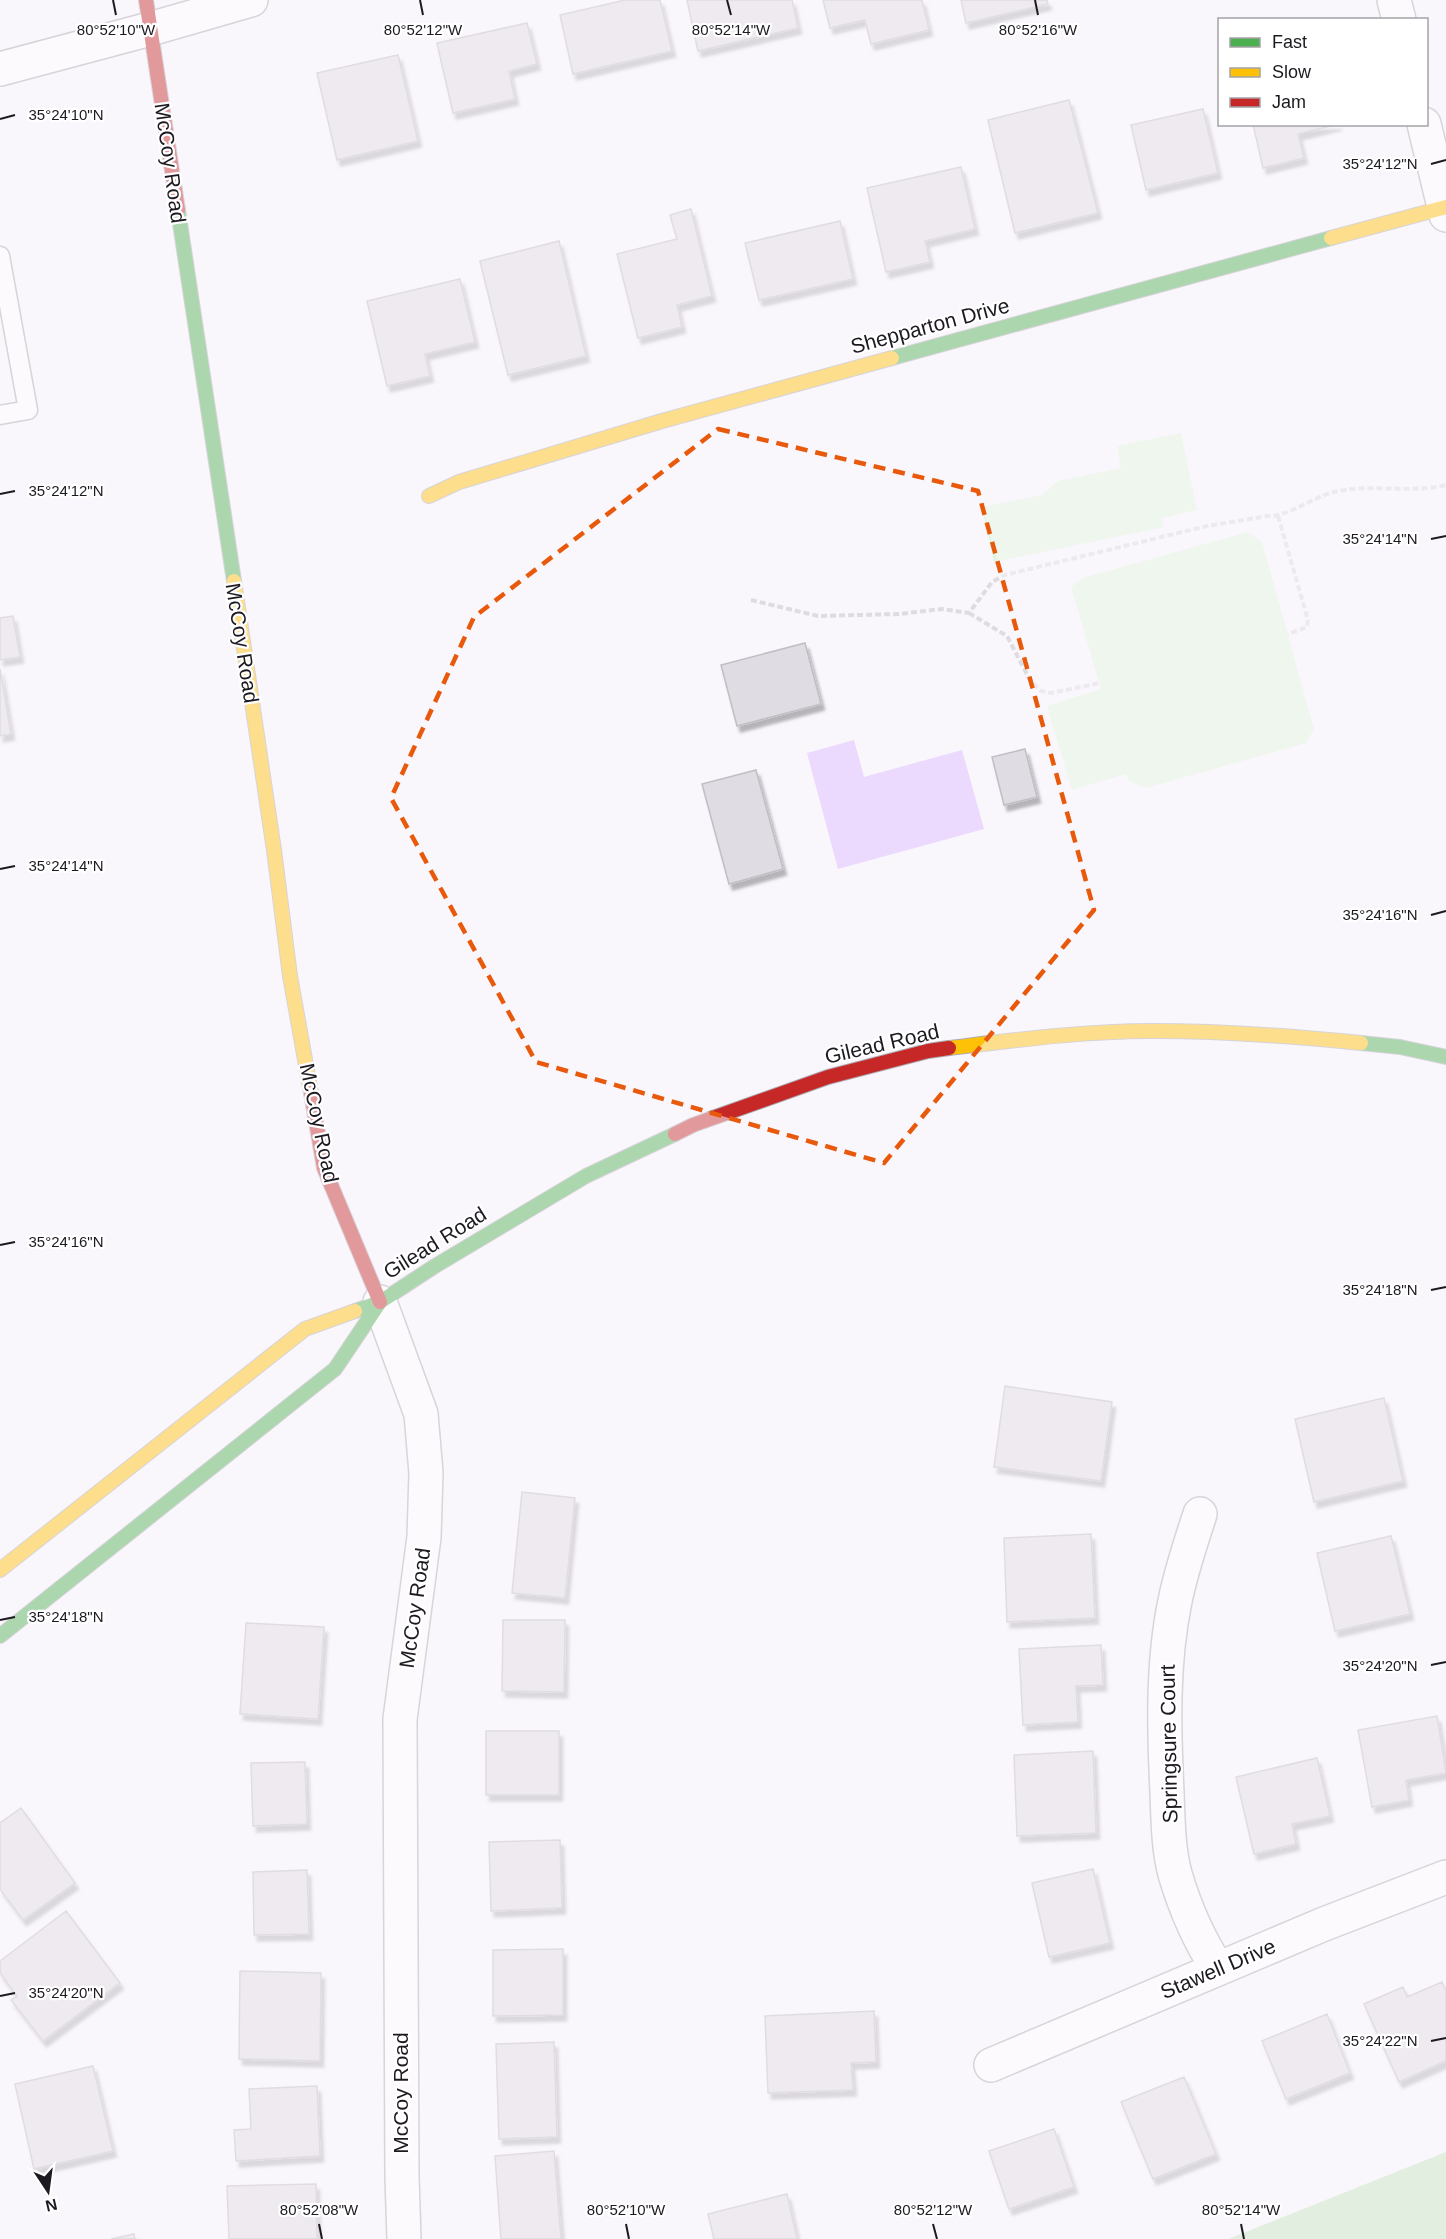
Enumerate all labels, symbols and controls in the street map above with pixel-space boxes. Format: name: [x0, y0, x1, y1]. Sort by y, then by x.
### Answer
legend: [1218, 18, 1428, 126]
text: 80°52'10"W: [77, 21, 156, 38]
text: 80°52'12"W: [384, 21, 463, 38]
text: 80°52'14"W: [692, 21, 771, 38]
text: 80°52'16"W: [999, 21, 1078, 38]
text: Fast: [1272, 32, 1307, 52]
text: Slow: [1272, 62, 1312, 82]
text: Jam: [1272, 92, 1306, 112]
street label: McCoy Road: [151, 101, 190, 225]
text: 35°24'10"N: [28, 106, 104, 123]
text: 35°24'12"N: [1342, 155, 1418, 172]
street label: Shepparton Drive: [848, 293, 1012, 358]
text: 35°24'12"N: [28, 482, 104, 499]
text: 35°24'14"N: [1342, 530, 1418, 547]
street label: McCoy Road: [222, 581, 263, 705]
text: 35°24'14"N: [28, 857, 104, 874]
text: 35°24'16"N: [1342, 906, 1418, 923]
street label: Gilead Road: [822, 1019, 941, 1068]
street label: McCoy Road: [296, 1061, 343, 1185]
street label: Gilead Road: [379, 1202, 490, 1283]
text: 35°24'16"N: [28, 1233, 104, 1250]
text: 35°24'18"N: [1342, 1281, 1418, 1298]
street label: McCoy Road: [395, 1546, 434, 1670]
text: 35°24'18"N: [28, 1608, 104, 1625]
text: 35°24'20"N: [1342, 1657, 1418, 1674]
street label: Springsure Court: [1156, 1664, 1181, 1824]
street label: Stawell Drive: [1157, 1934, 1279, 2003]
text: 35°24'20"N: [28, 1984, 104, 2001]
street label: McCoy Road: [389, 2032, 412, 2154]
text: 35°24'22"N: [1342, 2032, 1418, 2049]
north arrow: [18, 2161, 78, 2221]
text: N: [44, 2196, 59, 2215]
text: 80°52'08"W: [280, 2201, 359, 2218]
text: 80°52'10"W: [587, 2201, 666, 2218]
text: 80°52'12"W: [894, 2201, 973, 2218]
text: 80°52'14"W: [1202, 2201, 1281, 2218]

